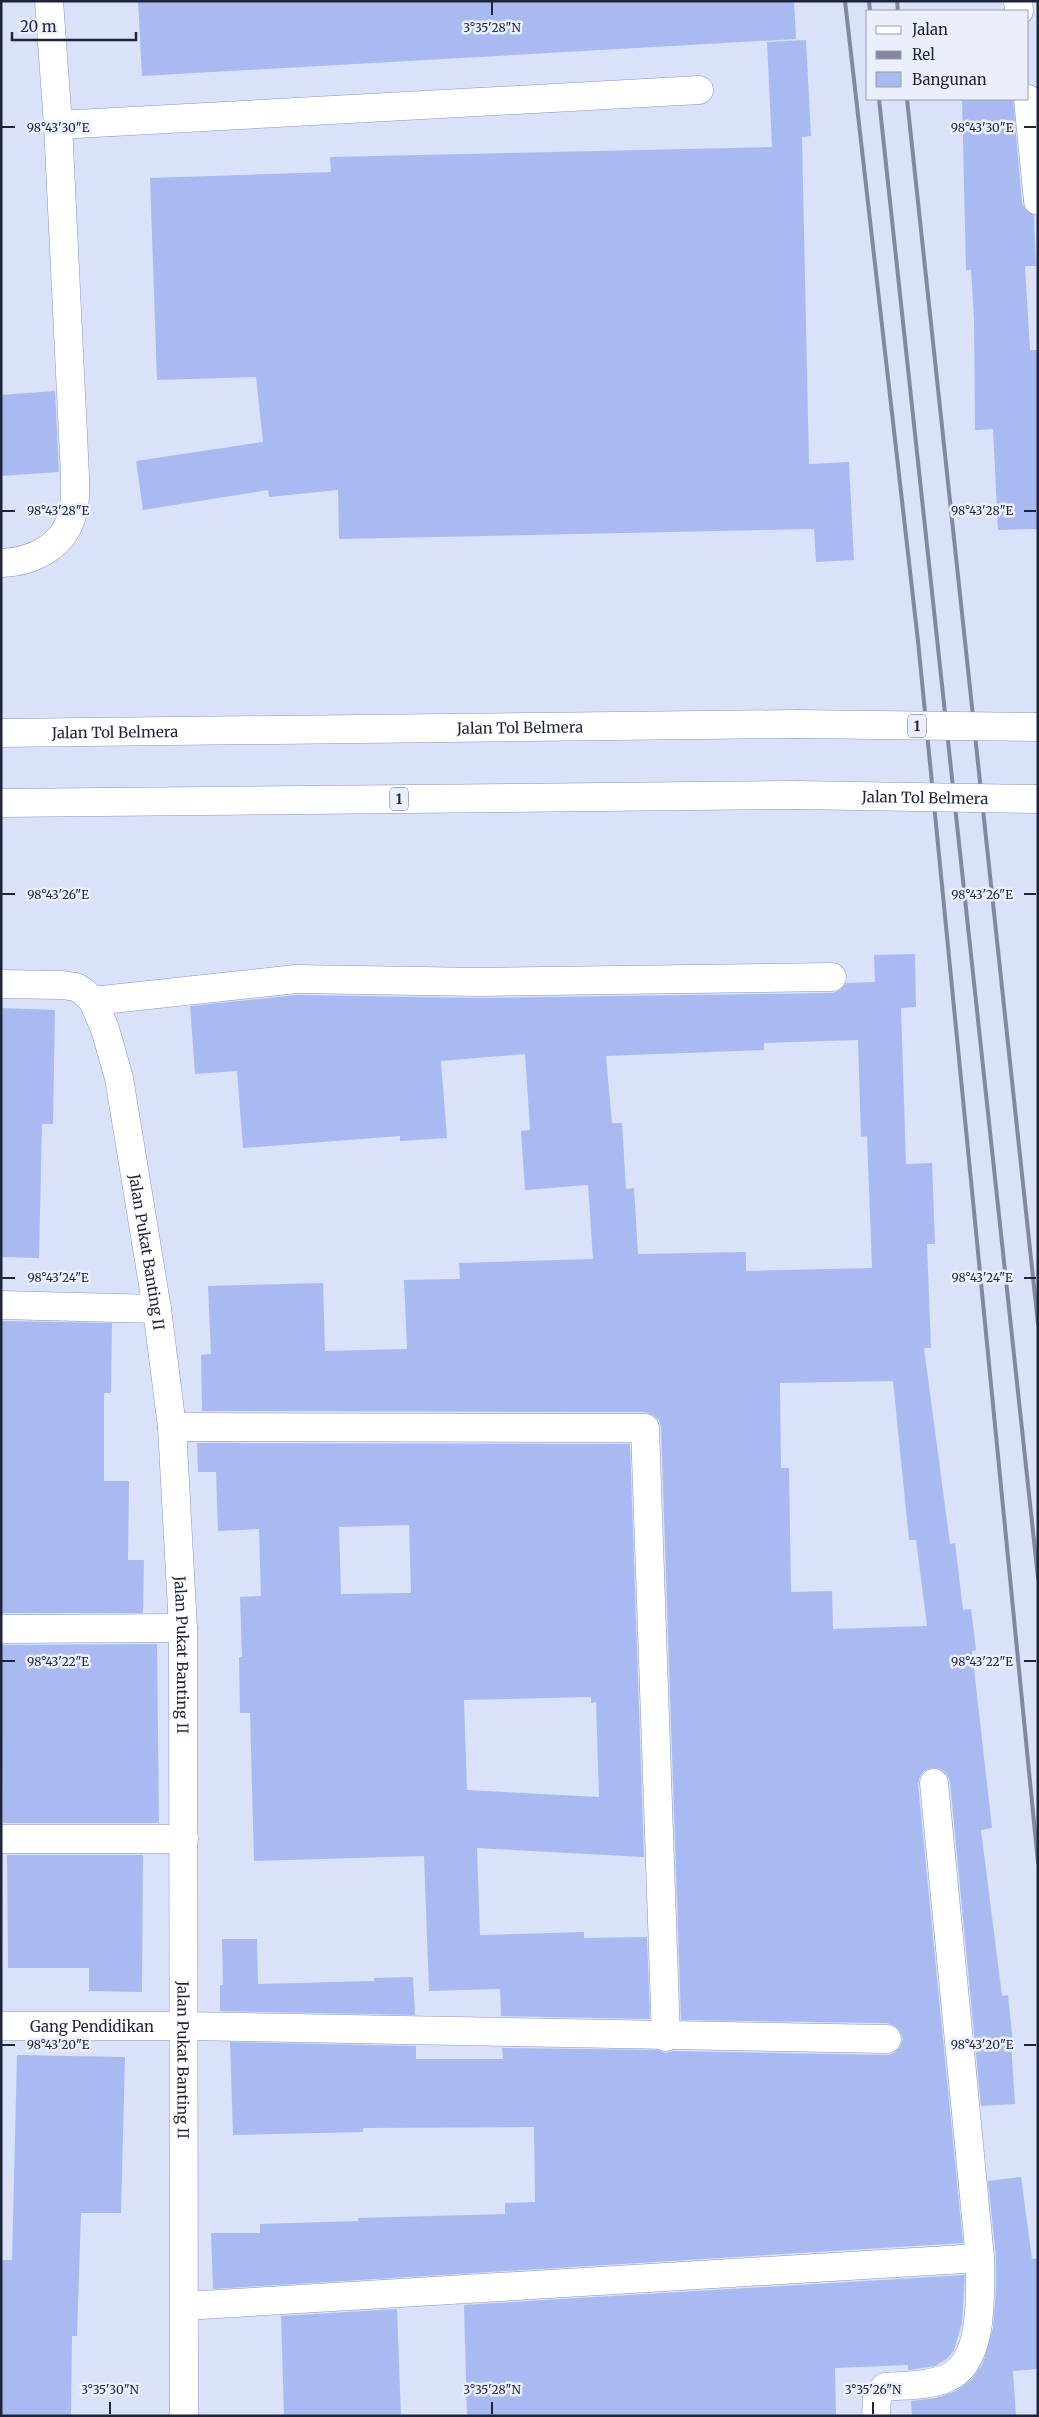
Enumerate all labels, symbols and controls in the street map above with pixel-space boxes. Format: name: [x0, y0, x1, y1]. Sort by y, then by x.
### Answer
scale bar: [12, 10, 136, 42]
legend: [866, 10, 1029, 100]
text: 20 m: [20, 17, 57, 36]
text: 3°35'28"N: [463, 20, 521, 35]
text: Jalan: [911, 20, 948, 39]
text: Rel: [912, 45, 935, 64]
text: Bangunan: [912, 70, 987, 89]
text: 98°43'30"E: [27, 120, 90, 135]
text: 98°43'30"E: [951, 120, 1014, 135]
text: 98°43'28"E: [27, 503, 89, 518]
text: 98°43'28"E: [951, 503, 1013, 518]
road number: 1: [908, 714, 926, 738]
street label: Jalan Tol Belmera: [456, 717, 583, 737]
street label: Jalan Tol Belmera: [51, 721, 178, 742]
street label: Jalan Tol Belmera: [861, 787, 988, 808]
road number: 1: [390, 788, 408, 811]
text: 98°43'26"E: [27, 887, 89, 902]
text: 98°43'26"E: [951, 887, 1013, 902]
street label: Jalan Pukat Banting II: [125, 1171, 169, 1331]
text: 98°43'24"E: [27, 1270, 89, 1285]
text: 98°43'24"E: [951, 1270, 1013, 1285]
street label: Jalan Pukat Banting II: [171, 1574, 193, 1734]
text: 98°43'22"E: [27, 1654, 89, 1669]
text: 98°43'22"E: [951, 1654, 1013, 1669]
street label: Jalan Pukat Banting II: [174, 1980, 193, 2139]
street label: Gang Pendidikan: [30, 2017, 154, 2036]
text: 98°43'20"E: [27, 2037, 90, 2052]
text: 98°43'20"E: [951, 2037, 1014, 2052]
text: 3°35'30"N: [81, 2382, 140, 2397]
text: 3°35'28"N: [463, 2382, 521, 2397]
text: 3°35'26"N: [845, 2382, 902, 2397]

